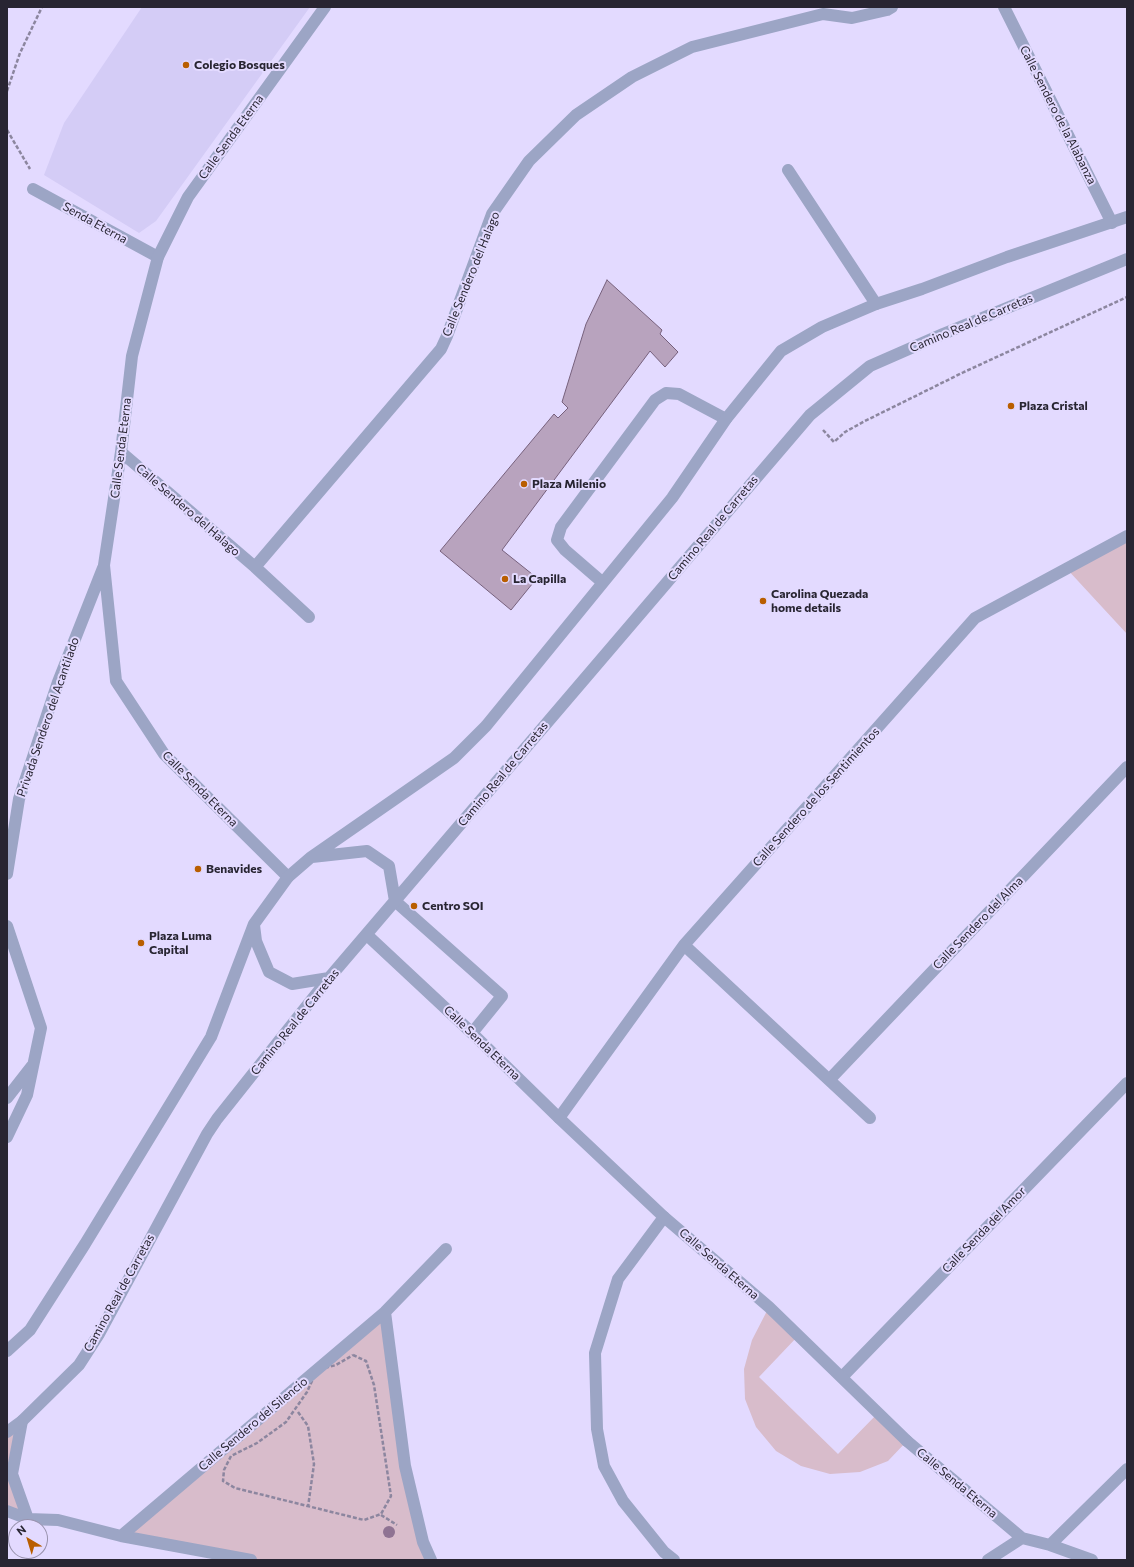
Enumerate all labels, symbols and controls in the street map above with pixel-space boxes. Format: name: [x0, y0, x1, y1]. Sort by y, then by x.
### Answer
street label: Calle Sendero de la Alabanza: [1017, 43, 1099, 187]
place label: Colegio Bosques: [194, 58, 285, 72]
marker: Colegio Bosques: [181, 60, 191, 70]
street label: Calle Senda Eterna: [195, 92, 267, 182]
street label: Senda Eterna: [60, 199, 130, 247]
street label: Calle Sendero del Halago: [439, 209, 503, 339]
street label: Camino Real de Carretas: [907, 291, 1035, 355]
street label: Calle Senda Eterna: [108, 397, 134, 499]
place label: Plaza Cristal: [1019, 399, 1088, 413]
marker: Plaza Cristal: [1006, 401, 1016, 411]
street label: Calle Sendero del Halago: [133, 461, 243, 559]
street label: Camino Real de Carretas: [665, 473, 761, 583]
place label: Plaza Milenio: [532, 477, 606, 491]
marker: Plaza Milenio: [519, 479, 529, 489]
place label: La Capilla: [513, 572, 566, 586]
marker: La Capilla: [500, 574, 510, 584]
place label: Carolina Quezada home details: [771, 587, 868, 615]
marker: Carolina Quezada home details: [758, 596, 768, 606]
street label: Privada Sendero del Acantilado: [14, 635, 82, 799]
street label: Camino Real de Carretas: [455, 719, 551, 829]
street label: Calle Sendero de los Sentimientos: [750, 724, 882, 870]
street label: Calle Senda Eterna: [159, 748, 241, 830]
place label: Benavides: [206, 862, 262, 876]
marker: Benavides: [193, 864, 203, 874]
street label: Calle Sendero del Alma: [930, 874, 1026, 972]
place label: Centro SOI: [422, 899, 484, 913]
marker: Centro SOI: [409, 901, 419, 911]
place label: Plaza Luma Capital: [149, 929, 212, 957]
marker: Plaza Luma Capital: [136, 938, 146, 948]
street label: Camino Real de Carretas: [248, 966, 342, 1078]
street label: Calle Senda Eterna: [441, 1003, 523, 1083]
street label: Calle Senda del Amor: [939, 1184, 1029, 1276]
street label: Calle Senda Eterna: [676, 1225, 762, 1303]
street label: Camino Real de Carretas: [81, 1232, 157, 1354]
street label: Calle Sendero del Silencio: [196, 1374, 310, 1474]
street label: Calle Senda Eterna: [914, 1445, 1000, 1521]
north arrow: [8, 1519, 48, 1559]
text: N: [14, 1522, 28, 1538]

